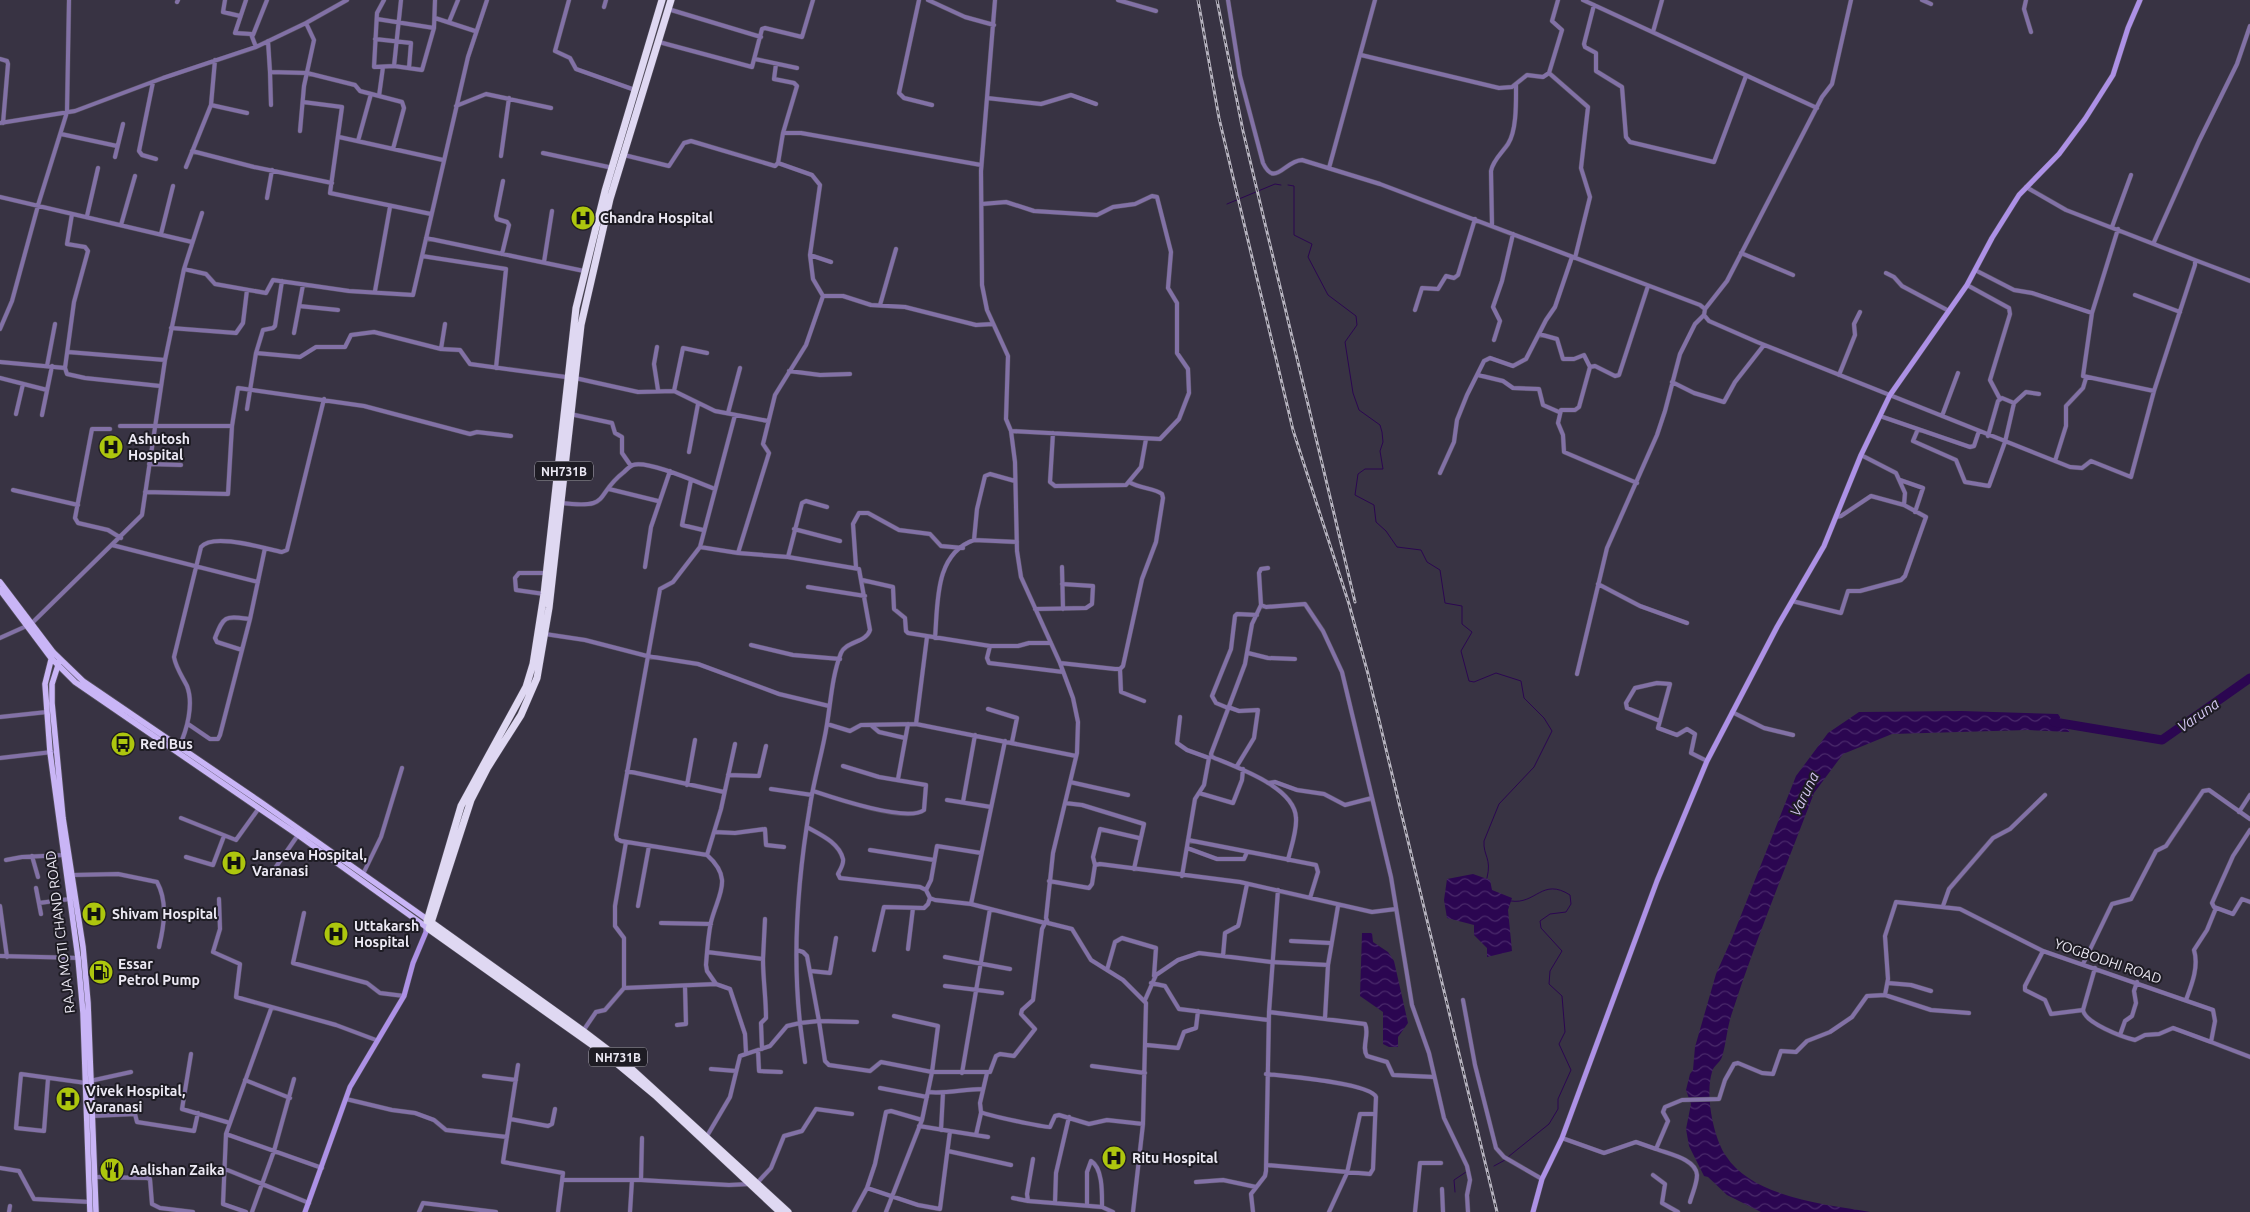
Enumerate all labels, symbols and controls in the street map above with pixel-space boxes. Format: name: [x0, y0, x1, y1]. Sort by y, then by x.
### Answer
hospital icon: Chandra Hospital: [570, 205, 596, 231]
place label: Chandra Hospital: [600, 210, 713, 226]
place label: Ashutosh Hospital: [128, 431, 190, 463]
hospital icon: Ashutosh Hospital: [98, 434, 124, 460]
road number: NH731B: [535, 462, 593, 481]
water label: Varuna: [2174, 695, 2222, 735]
bus stop icon: Red Bus: [110, 731, 136, 757]
place label: Red Bus: [140, 736, 193, 752]
water label: Varuna: [1786, 769, 1822, 819]
place label: Janseva Hospital, Varanasi: [252, 847, 367, 879]
street label: RAJA MOTI CHAND ROAD: [42, 849, 78, 1014]
hospital icon: Janseva Hospital, Varanasi: [221, 850, 247, 876]
hospital icon: Shivam Hospital: [81, 901, 107, 927]
place label: Shivam Hospital: [112, 906, 217, 922]
place label: Uttakarsh Hospital: [354, 918, 419, 950]
hospital icon: Uttakarsh Hospital: [323, 921, 349, 947]
street label: YOGBODHI ROAD: [2052, 935, 2164, 987]
place label: Essar Petrol Pump: [118, 956, 200, 988]
fuel station icon: Essar Petrol Pump: [88, 959, 114, 985]
road number: NH731B: [589, 1048, 647, 1066]
place label: Vivek Hospital, Varanasi: [86, 1083, 185, 1115]
hospital icon: Vivek Hospital, Varanasi: [55, 1086, 81, 1112]
hospital icon: Ritu Hospital: [1101, 1145, 1127, 1171]
place label: Ritu Hospital: [1132, 1150, 1218, 1166]
restaurant icon: Aalishan Zaika: [99, 1157, 125, 1183]
place label: Aalishan Zaika: [130, 1162, 225, 1178]

